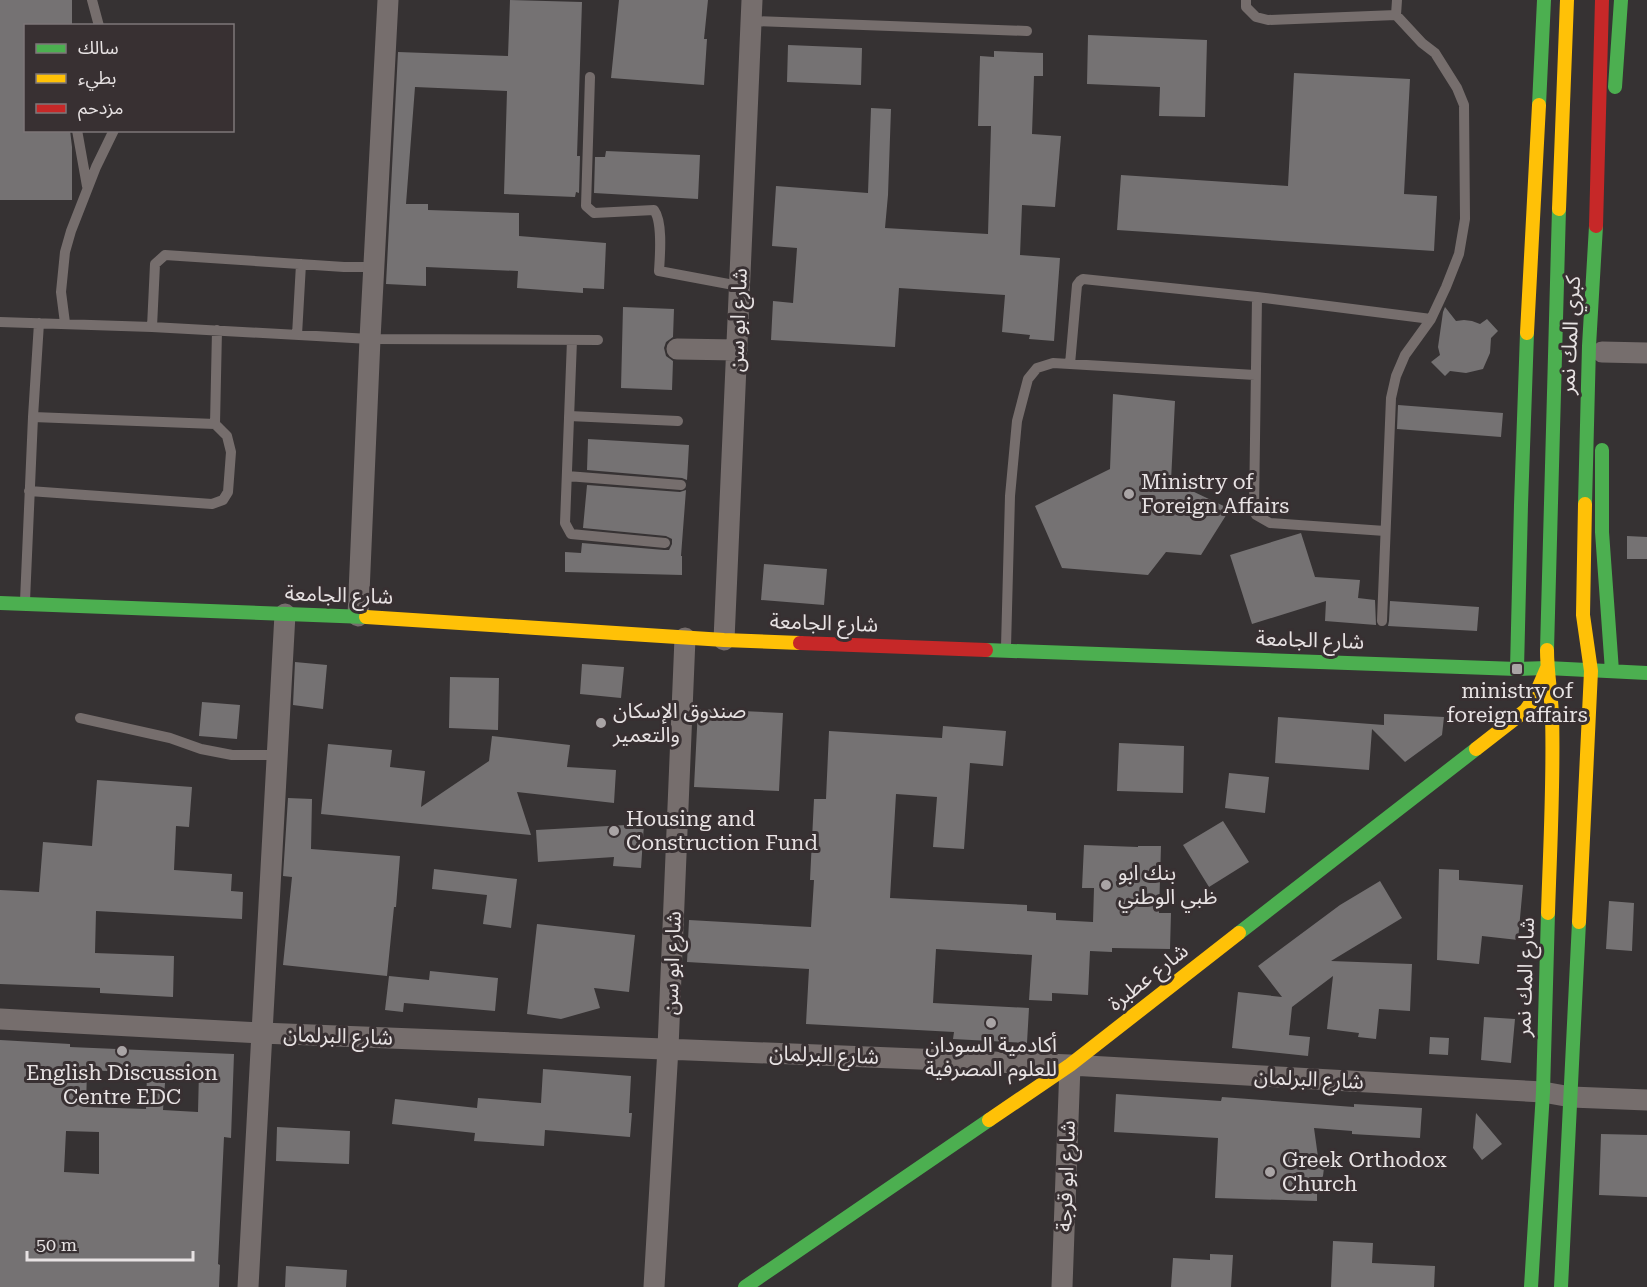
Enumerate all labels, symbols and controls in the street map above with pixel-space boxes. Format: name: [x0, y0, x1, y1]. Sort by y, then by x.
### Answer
legend: [24, 24, 234, 132]
text: سالك: [78, 37, 119, 58]
text: بطيء: [78, 67, 116, 91]
text: مزدحم: [78, 97, 123, 121]
street label: شارع ابو سن: [724, 268, 755, 372]
street label: كبري المك نمر: [1555, 275, 1589, 396]
place label: Ministry of Foreign Affairs: [1141, 470, 1289, 518]
marker: Ministry of Foreign Affairs: [1122, 487, 1136, 501]
street label: شارع الجامعة: [284, 581, 394, 612]
street label: شارع الجامعة: [769, 609, 879, 640]
street label: شارع الجامعة: [1255, 626, 1365, 657]
marker: ministry of foreign affairs: [1510, 662, 1524, 676]
place label: ministry of foreign affairs: [1446, 679, 1588, 727]
place label: صندوق الإسكان والتعمير: [612, 699, 746, 747]
marker: صندوق الإسكان والتعمير: [594, 716, 608, 730]
place label: Housing and Construction Fund: [626, 807, 818, 855]
marker: Housing and Construction Fund: [607, 824, 621, 838]
place label: بنك ابو ظبي الوطني: [1118, 861, 1217, 913]
marker: بنك ابو ظبي الوطني: [1099, 878, 1113, 892]
street label: شارع ابو سن: [658, 911, 689, 1015]
street label: شارع المك نمر: [1511, 917, 1542, 1038]
street label: شارع عطبرة: [1103, 938, 1195, 1018]
marker: أكادمية السودان للعلوم المصرفية: [984, 1016, 998, 1030]
street label: شارع البرلمان: [283, 1022, 393, 1053]
place label: أكادمية السودان للعلوم المصرفية: [925, 1032, 1057, 1085]
street label: شارع البرلمان: [769, 1041, 879, 1072]
marker: English Discussion Centre EDC: [115, 1044, 129, 1058]
place label: English Discussion Centre EDC: [26, 1061, 218, 1109]
street label: شارع البرلمان: [1253, 1064, 1364, 1097]
street label: شارع ابو قرجة: [1052, 1120, 1083, 1232]
place label: Greek Orthodox Church: [1282, 1148, 1446, 1196]
marker: Greek Orthodox Church: [1263, 1165, 1277, 1179]
scale bar: [27, 1224, 194, 1262]
text: 50 m: [36, 1234, 77, 1255]

